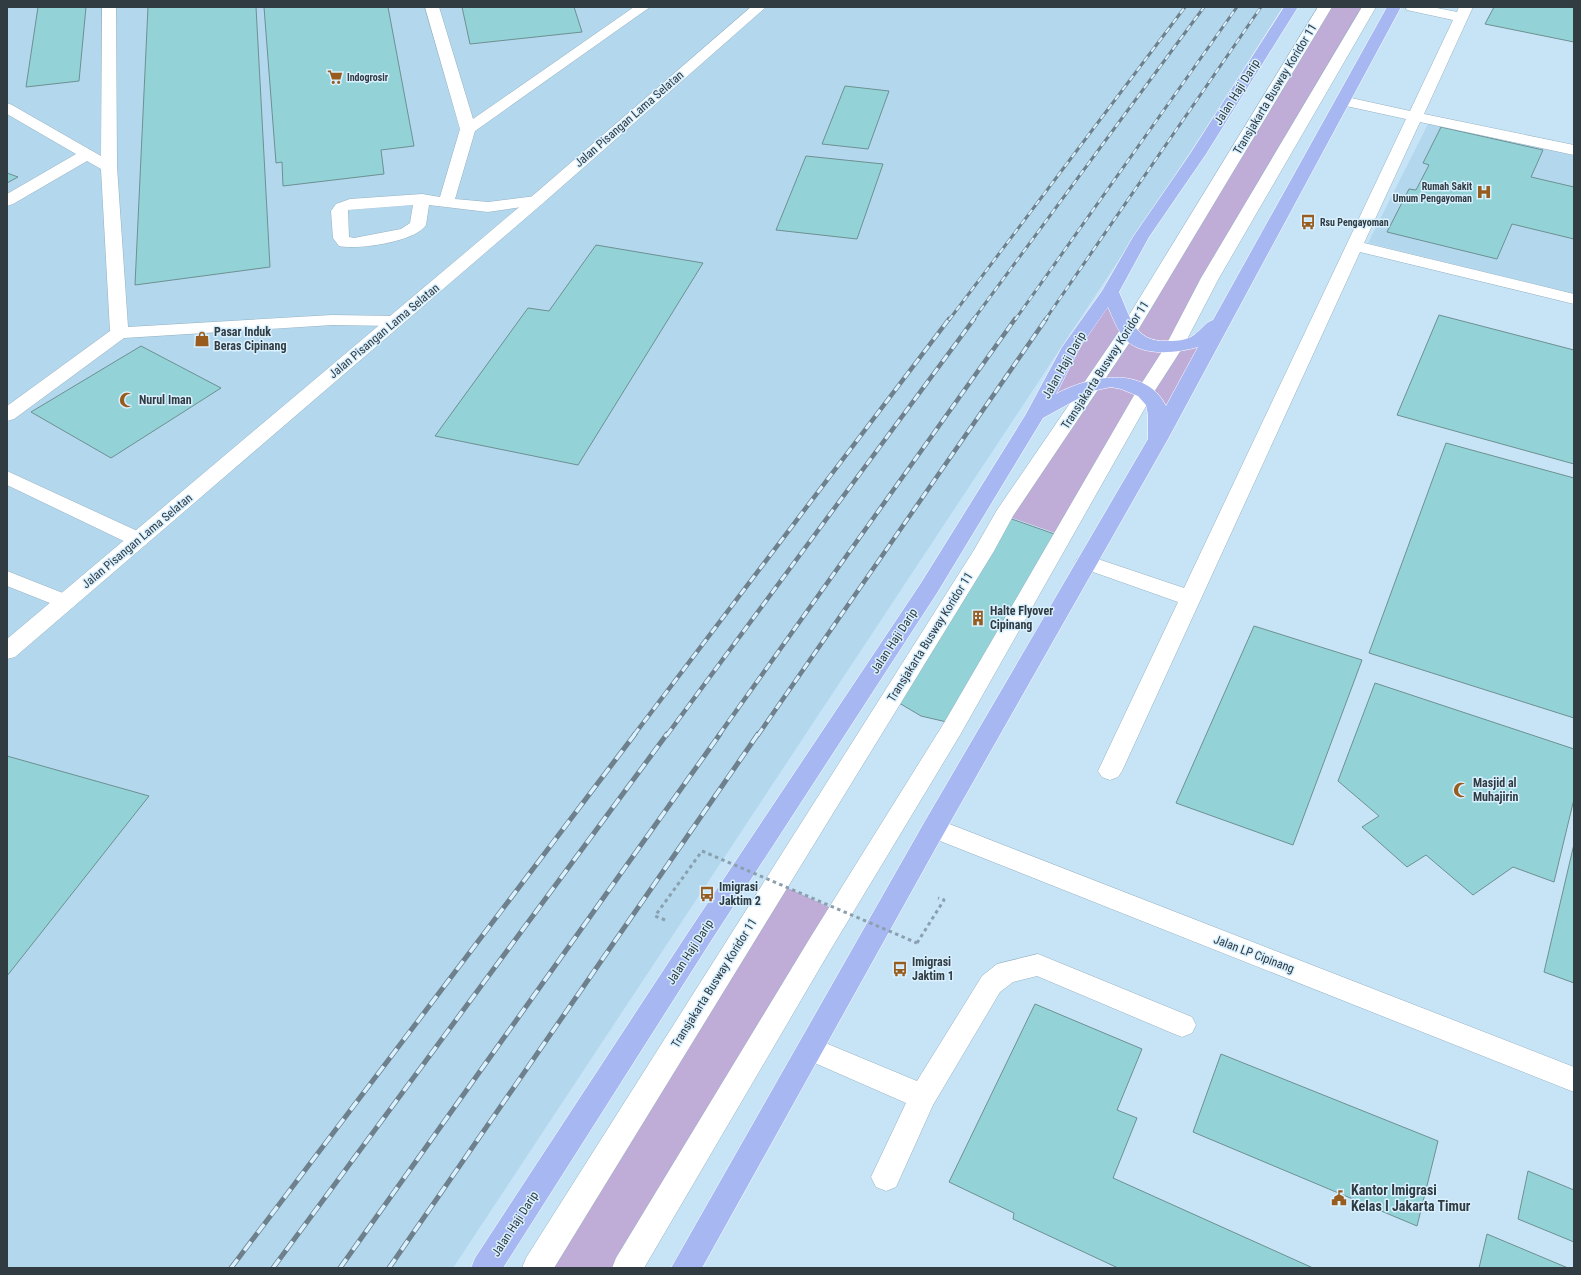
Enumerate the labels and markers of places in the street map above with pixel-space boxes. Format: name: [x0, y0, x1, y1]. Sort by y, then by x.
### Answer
supermarket icon: Indogrosir: [326, 68, 344, 86]
place label: Indogrosir: [347, 72, 389, 83]
place label: Rumah Sakit Umum Pengayoman: [1393, 181, 1472, 204]
hospital icon: Rumah Sakit Umum Pengayoman: [1475, 183, 1493, 201]
bus stop icon: Rsu Pengayoman: [1299, 213, 1317, 231]
place label: Rsu Pengayoman: [1320, 217, 1389, 228]
place label: Pasar Induk Beras Cipinang: [214, 325, 286, 353]
shop icon: Pasar Induk Beras Cipinang: [193, 330, 211, 348]
mosque icon: Nurul Iman: [118, 391, 136, 409]
place label: Nurul Iman: [139, 393, 192, 407]
place label: Halte Flyover Cipinang: [990, 604, 1053, 632]
building icon: Halte Flyover Cipinang: [969, 609, 987, 627]
place label: Masjid al Muhajirin: [1473, 776, 1519, 804]
mosque icon: Masjid al Muhajirin: [1452, 781, 1470, 799]
place label: Imigrasi Jaktim 2: [719, 880, 761, 908]
bus stop icon: Imigrasi Jaktim 2: [698, 885, 716, 903]
place label: Imigrasi Jaktim 1: [912, 955, 954, 983]
bus stop icon: Imigrasi Jaktim 1: [891, 960, 909, 978]
place label: Kantor Imigrasi Kelas I Jakarta Timur: [1351, 1182, 1471, 1214]
public building icon: Kantor Imigrasi Kelas I Jakarta Timur: [1330, 1189, 1348, 1207]

